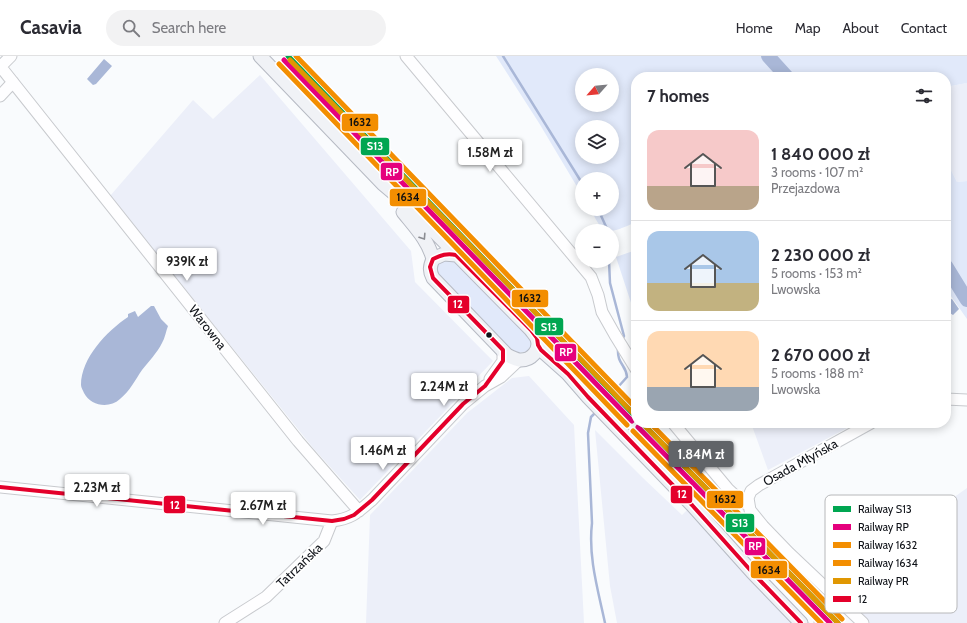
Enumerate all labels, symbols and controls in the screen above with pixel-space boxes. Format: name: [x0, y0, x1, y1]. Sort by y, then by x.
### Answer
search box: [106, 10, 386, 46]
text: Casavia: [20, 16, 82, 39]
icon: search: [120, 17, 142, 39]
text: Search here: [152, 19, 226, 37]
text: Home: [736, 19, 773, 37]
text: Map: [795, 19, 820, 37]
text: About: [842, 19, 879, 37]
text: Contact: [901, 19, 947, 37]
north arrow: [575, 68, 619, 112]
map controls: [575, 68, 619, 268]
icon: filters: [913, 85, 935, 107]
text: 7 homes: [647, 86, 709, 106]
line badge: 1632: [341, 113, 379, 132]
text: 1632: [349, 115, 371, 129]
button: layers: [575, 120, 619, 164]
line badge: S13: [360, 137, 390, 156]
text: S13: [367, 139, 383, 153]
pin: 1.58M zł: [449, 139, 531, 173]
text: 1.58M zł: [467, 144, 513, 160]
text: 1 840 000 zł: [771, 144, 870, 164]
icon: home: [679, 146, 727, 194]
line badge: RP: [380, 162, 403, 181]
text: 3 rooms · 107 m²: [771, 164, 863, 180]
text: RP: [385, 165, 399, 179]
button: +: [575, 172, 619, 216]
text: Przejazdowa: [771, 180, 840, 196]
line badge: 1634: [389, 188, 427, 207]
text: 1634: [396, 190, 420, 204]
button: −: [575, 224, 619, 268]
one-way arrow: [419, 233, 426, 240]
text: 2 230 000 zł: [771, 245, 870, 265]
icon: home: [679, 247, 727, 295]
pin: 939K zł: [150, 248, 224, 282]
text: 939K zł: [166, 253, 208, 269]
text: 5 rooms · 153 m²: [771, 265, 862, 281]
text: Lwowska: [771, 281, 820, 297]
line badge: 1632: [511, 289, 549, 308]
text: 1632: [519, 291, 541, 305]
line badge: 12: [447, 295, 470, 314]
text: 12: [453, 297, 463, 311]
street label: Warowna: [186, 302, 231, 353]
line badge: S13: [534, 317, 564, 336]
text: S13: [541, 320, 557, 334]
unlabelled marker: [484, 330, 494, 340]
line badge: RP: [554, 343, 577, 362]
text: RP: [559, 345, 573, 359]
text: 2 670 000 zł: [771, 345, 870, 365]
icon: home: [679, 347, 727, 395]
text: 5 rooms · 188 m²: [771, 365, 864, 381]
pin: 2.24M zł: [403, 373, 485, 407]
text: 2.24M zł: [420, 378, 468, 394]
text: Lwowska: [771, 381, 820, 397]
street label: Osada Młyńska: [760, 435, 841, 489]
pin: 1.46M zł: [342, 437, 424, 471]
pin: 1.84M zł: [660, 441, 742, 475]
text: 1.46M zł: [360, 442, 406, 458]
text: 1.84M zł: [678, 446, 724, 462]
pin: 2.23M zł: [56, 474, 138, 508]
text: 2.23M zł: [74, 479, 120, 495]
line badge: 12: [670, 485, 693, 504]
text: 12: [677, 487, 687, 501]
line badge: 1632: [706, 490, 744, 509]
pin: 2.67M zł: [222, 492, 304, 526]
text: 1632: [714, 492, 736, 506]
line badge: 12: [163, 495, 186, 514]
legend: [825, 495, 957, 613]
text: 2.67M zł: [240, 497, 286, 513]
text: 12: [170, 498, 180, 512]
text: Railway S13: [858, 502, 912, 516]
line badge: S13: [725, 513, 755, 533]
text: S13: [732, 516, 748, 530]
text: Railway RP: [858, 520, 909, 534]
line badge: RP: [744, 537, 766, 556]
text: Railway 1632: [858, 538, 918, 552]
street label: Tatrzańska: [273, 539, 326, 591]
text: RP: [748, 539, 762, 553]
text: Railway 1634: [858, 556, 919, 570]
line badge: 1634: [750, 560, 788, 579]
text: 1634: [757, 563, 781, 577]
text: Railway PR: [858, 574, 909, 588]
text: 12: [858, 592, 868, 606]

